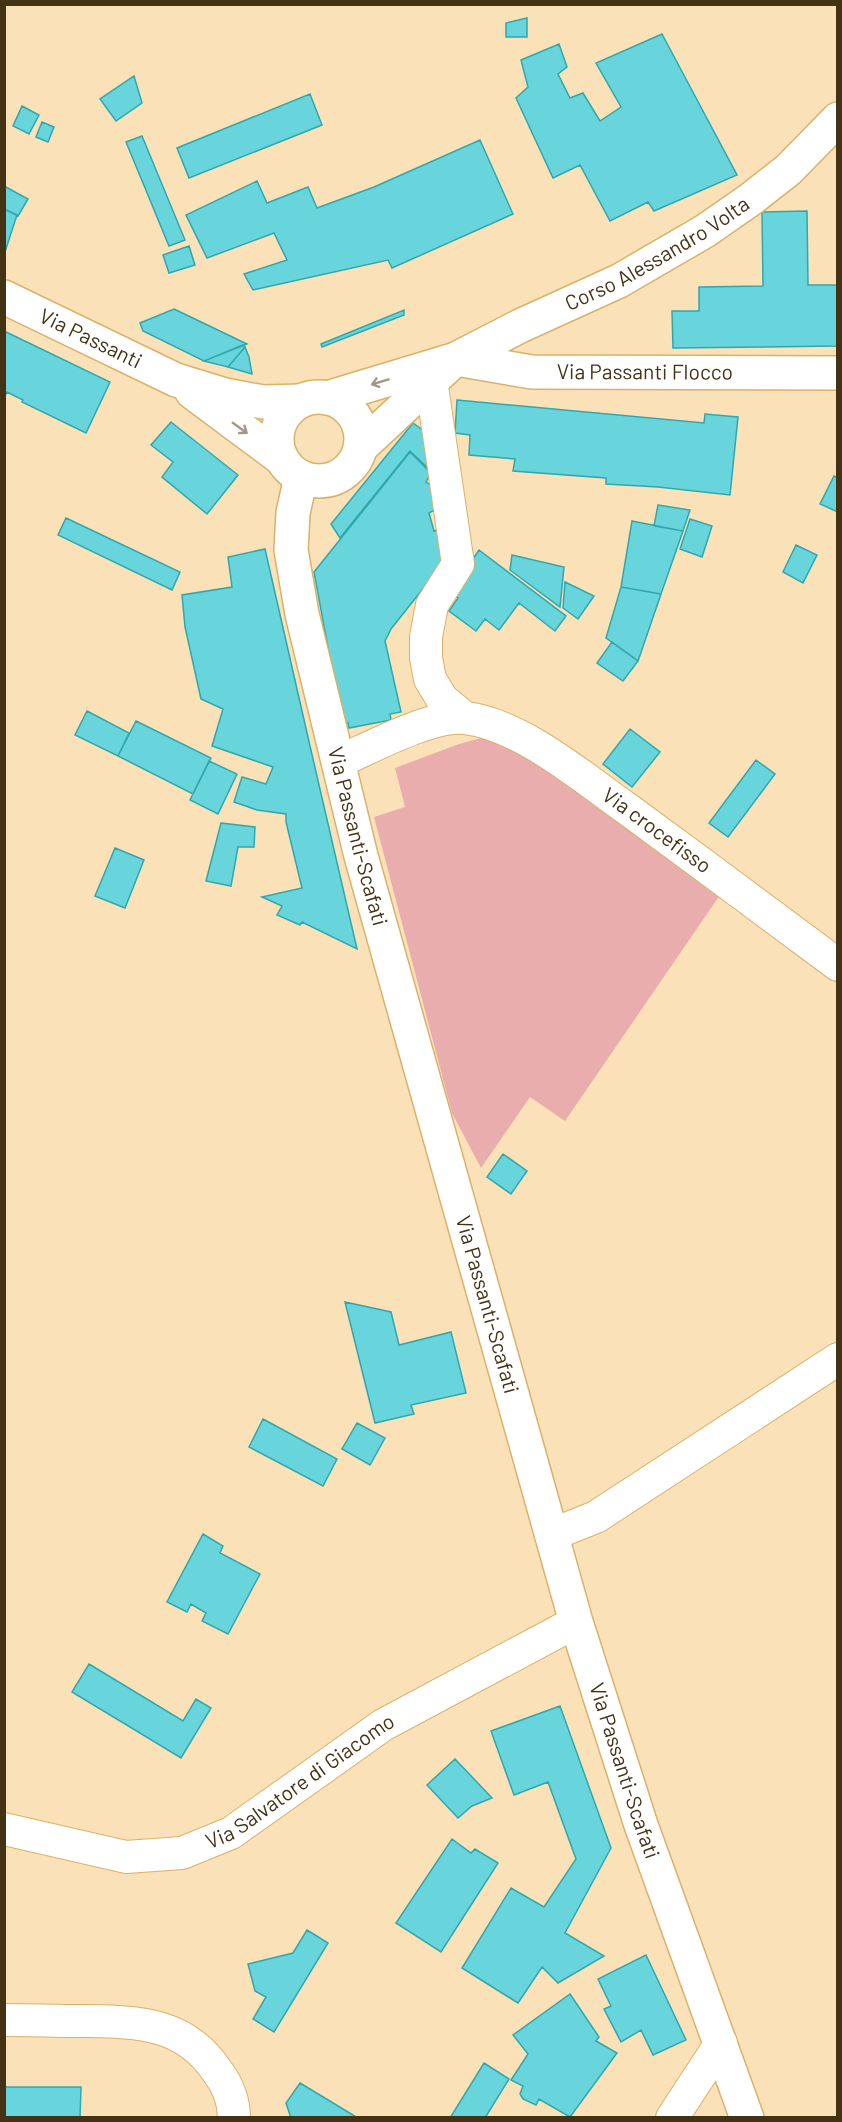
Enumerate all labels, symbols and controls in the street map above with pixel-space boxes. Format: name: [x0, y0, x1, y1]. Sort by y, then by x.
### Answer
street label: Corso Alessandro Volta: [561, 190, 753, 315]
street label: Via Passanti: [36, 302, 146, 373]
street label: Via Passanti Flocco: [557, 358, 733, 384]
one-way arrow: [370, 377, 389, 388]
one-way arrow: [231, 422, 247, 434]
street label: Via Passanti-Scafati: [324, 744, 394, 928]
street label: Via crocefisso: [598, 781, 717, 878]
street label: Via Passanti-Scafati: [452, 1212, 525, 1396]
street label: Via Passanti-Scafati: [585, 1679, 666, 1862]
street label: Via Salvatore di Giacomo: [202, 1707, 398, 1853]

